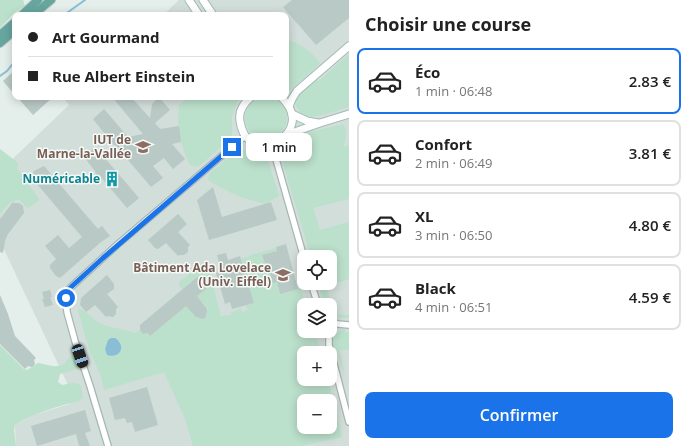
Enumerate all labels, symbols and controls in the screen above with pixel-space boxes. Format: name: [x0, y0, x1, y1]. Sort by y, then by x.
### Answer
text: Choisir une course: [365, 12, 531, 36]
text: Art Gourmand: [52, 27, 160, 47]
text: Éco: [415, 62, 440, 82]
icon: car: [367, 63, 403, 99]
text: Rue Albert Einstein: [52, 66, 195, 86]
text: 2.83 €: [629, 71, 671, 91]
text: 1 min · 06:48: [415, 82, 492, 100]
place label: IUT de Marne-la-Vallée: [37, 131, 131, 162]
callout: 1 min: [246, 133, 312, 161]
text: Confort: [415, 134, 472, 154]
icon: car: [367, 135, 403, 171]
school or university icon: IUT de Marne-la-Vallée: [134, 138, 152, 156]
route end: [223, 138, 241, 156]
text: 1 min: [261, 138, 297, 156]
text: 3.81 €: [629, 143, 671, 163]
text: 2 min · 06:49: [415, 154, 492, 172]
place label: Numéricable: [23, 170, 100, 187]
building icon: Numéricable: [103, 170, 121, 188]
text: XL: [415, 206, 433, 226]
icon: car: [367, 207, 403, 243]
text: 4.80 €: [629, 215, 671, 235]
text: 3 min · 06:50: [415, 226, 492, 244]
map controls: [297, 250, 337, 434]
button: locate: [297, 250, 337, 290]
place label: Bâtiment Ada Lovelace (Univ. Eiffel): [133, 259, 271, 290]
school or university icon: Bâtiment Ada Lovelace (Univ. Eiffel): [274, 266, 292, 284]
text: Black: [415, 278, 456, 298]
icon: car: [367, 279, 403, 315]
text: 4.59 €: [629, 287, 671, 307]
route start: [57, 289, 75, 307]
button: layers: [297, 298, 337, 338]
text: 4 min · 06:51: [415, 298, 492, 316]
car: [70, 343, 90, 369]
button: +: [297, 346, 337, 386]
button: Confirmer: [365, 392, 673, 438]
button: −: [297, 394, 337, 434]

